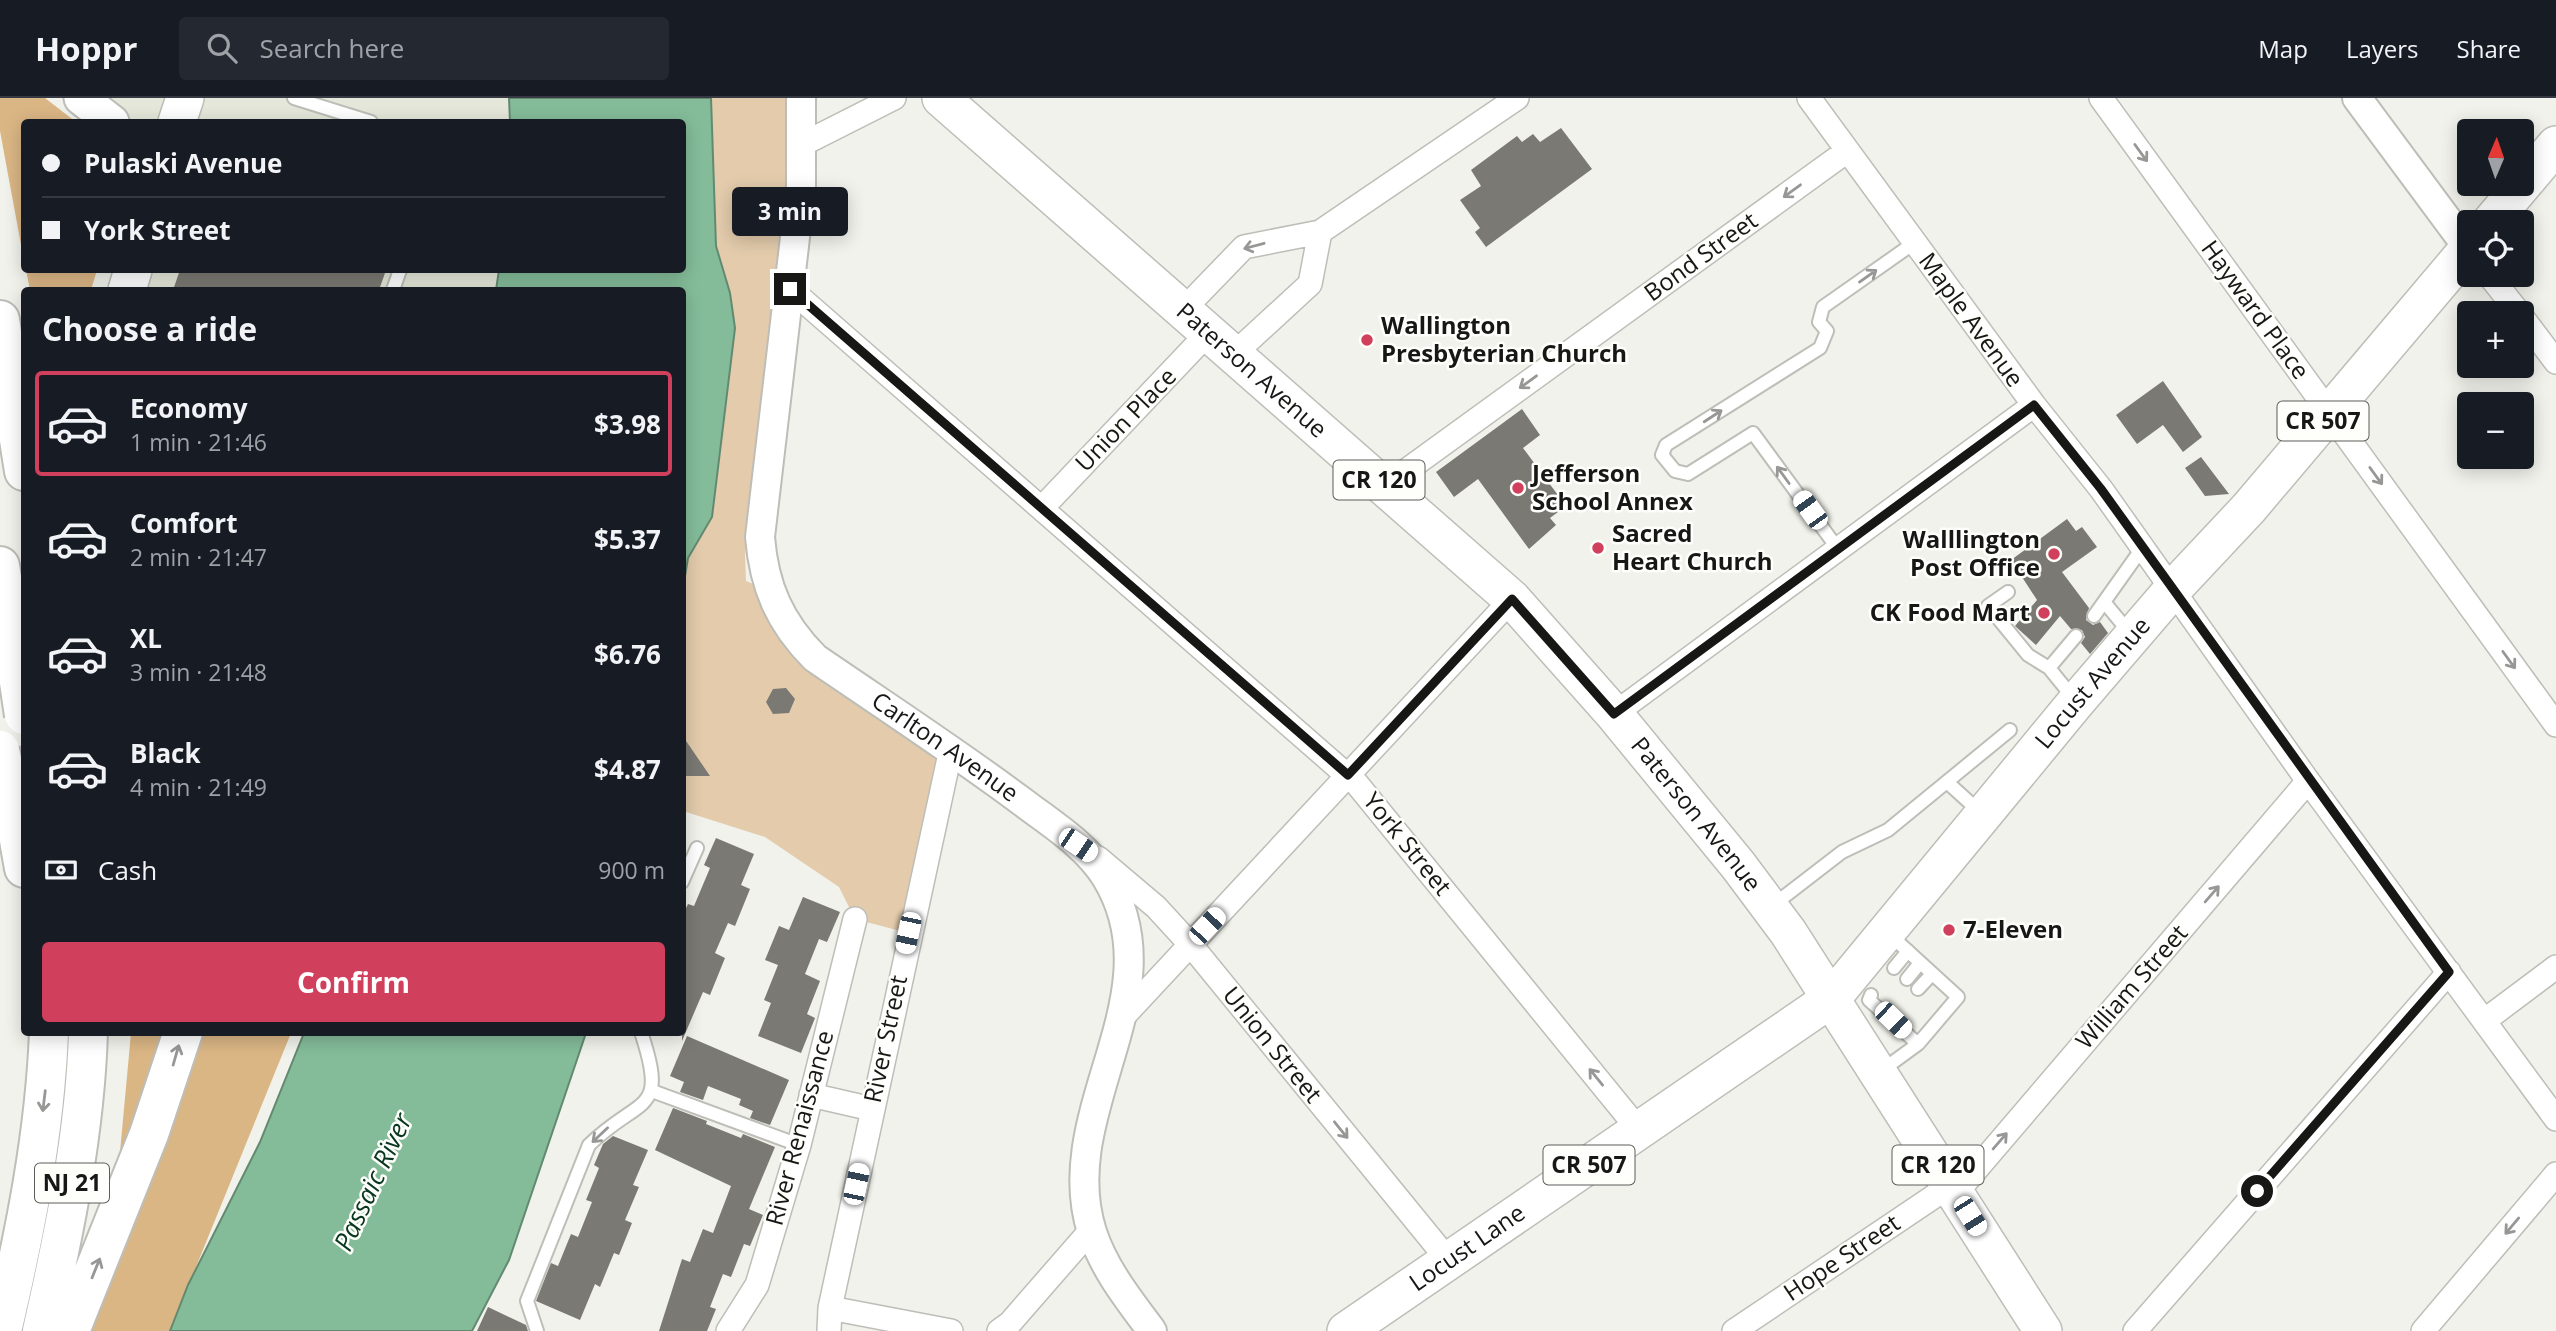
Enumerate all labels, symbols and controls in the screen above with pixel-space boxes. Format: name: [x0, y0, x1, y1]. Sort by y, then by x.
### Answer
search box: [179, 17, 669, 80]
text: Hoppr: [35, 26, 137, 71]
icon: search: [203, 29, 241, 67]
text: Search here: [259, 30, 404, 66]
text: Map: [2258, 32, 2308, 65]
text: Layers: [2346, 32, 2419, 65]
text: Share: [2457, 32, 2521, 65]
north arrow: [2457, 119, 2534, 196]
map controls: [2457, 119, 2534, 469]
one-way arrow: [2134, 143, 2149, 162]
text: Pulaski Avenue: [84, 145, 282, 181]
one-way arrow: [1783, 184, 1802, 198]
callout: 3 min: [732, 188, 848, 236]
text: 3 min: [758, 195, 822, 227]
street label: Bond Street: [1637, 203, 1763, 308]
button: locate: [2457, 210, 2534, 287]
text: York Street: [84, 212, 230, 248]
street label: Hayward Place: [2195, 233, 2318, 385]
one-way arrow: [1243, 240, 1265, 253]
street label: Maple Avenue: [1912, 245, 2032, 393]
one-way arrow: [1857, 269, 1877, 283]
route end: [774, 273, 806, 305]
street label: Paterson Avenue: [1170, 294, 1335, 444]
button: +: [2457, 301, 2534, 378]
text: Choose a ride: [42, 307, 257, 350]
place label: Wallington Presbyterian Church: [1381, 308, 1627, 369]
marker: Wallington Presbyterian Church: [1359, 332, 1375, 348]
street label: Union Place: [1067, 360, 1183, 478]
one-way arrow: [1519, 374, 1538, 389]
text: Economy: [130, 390, 248, 426]
icon: car: [46, 392, 109, 455]
button: −: [2457, 392, 2534, 469]
road number: CR 507: [2278, 402, 2368, 440]
text: $3.98: [594, 406, 661, 442]
one-way arrow: [1702, 408, 1722, 422]
text: 1 min · 21:46: [130, 426, 267, 458]
place label: Jefferson School Annex: [1530, 456, 1693, 517]
road number: CR 120: [1334, 460, 1424, 500]
one-way arrow: [1776, 465, 1791, 484]
one-way arrow: [2368, 466, 2383, 485]
marker: Jefferson School Annex: [1510, 480, 1526, 496]
car: [1790, 487, 1831, 533]
text: Comfort: [130, 505, 237, 541]
icon: car: [46, 507, 109, 570]
place label: Sacred Heart Church: [1612, 516, 1772, 577]
text: $5.37: [594, 521, 661, 557]
place label: Walllington Post Office: [1903, 522, 2040, 583]
marker: Sacred Heart Church: [1590, 540, 1606, 556]
text: 2 min · 21:47: [130, 541, 267, 573]
marker: Walllington Post Office: [2046, 546, 2062, 562]
place label: CK Food Mart: [1870, 595, 2030, 628]
marker: CK Food Mart: [2036, 605, 2052, 621]
street label: Locust Avenue: [2026, 609, 2157, 755]
text: XL: [130, 620, 162, 656]
icon: car: [46, 622, 109, 685]
text: $6.76: [594, 636, 661, 672]
one-way arrow: [2501, 651, 2516, 670]
text: 3 min · 21:48: [130, 656, 267, 688]
street label: Carlton Avenue: [866, 683, 1026, 809]
street label: Paterson Avenue: [1624, 729, 1770, 897]
text: Black: [130, 735, 201, 771]
icon: car: [46, 737, 109, 800]
text: $4.87: [594, 751, 661, 787]
text: 4 min · 21:49: [130, 771, 267, 803]
street label: York Street: [1356, 785, 1460, 901]
car: [1055, 825, 1102, 865]
icon: cash: [42, 851, 80, 889]
text: Cash: [98, 852, 157, 888]
text: 900 m: [598, 854, 665, 886]
one-way arrow: [2204, 885, 2220, 903]
car: [1185, 903, 1230, 949]
car: [894, 910, 923, 956]
place label: 7-Eleven: [1963, 912, 2063, 945]
street label: William Street: [2067, 917, 2194, 1055]
marker: 7-Eleven: [1941, 922, 1957, 938]
button: Confirm: [42, 942, 665, 1022]
street label: River Street: [855, 972, 914, 1105]
street label: Union Street: [1216, 979, 1330, 1109]
car: [1871, 998, 1916, 1042]
street label: River Renaissance: [757, 1026, 840, 1229]
one-way arrow: [170, 1044, 183, 1067]
one-way arrow: [1589, 1069, 1604, 1087]
one-way arrow: [37, 1089, 50, 1111]
water label: Passaic River: [324, 1105, 420, 1256]
one-way arrow: [1334, 1121, 1349, 1139]
one-way arrow: [592, 1126, 609, 1143]
one-way arrow: [1992, 1133, 2008, 1151]
road number: CR 507: [1544, 1146, 1634, 1184]
road number: CR 120: [1892, 1146, 1983, 1184]
car: [842, 1161, 871, 1207]
road number: NJ 21: [35, 1164, 109, 1202]
route start: [2241, 1175, 2273, 1207]
car: [1950, 1193, 1991, 1239]
street label: Locust Lane: [1402, 1195, 1531, 1298]
street label: Hope Street: [1777, 1206, 1906, 1308]
one-way arrow: [2504, 1217, 2520, 1235]
one-way arrow: [90, 1257, 103, 1279]

